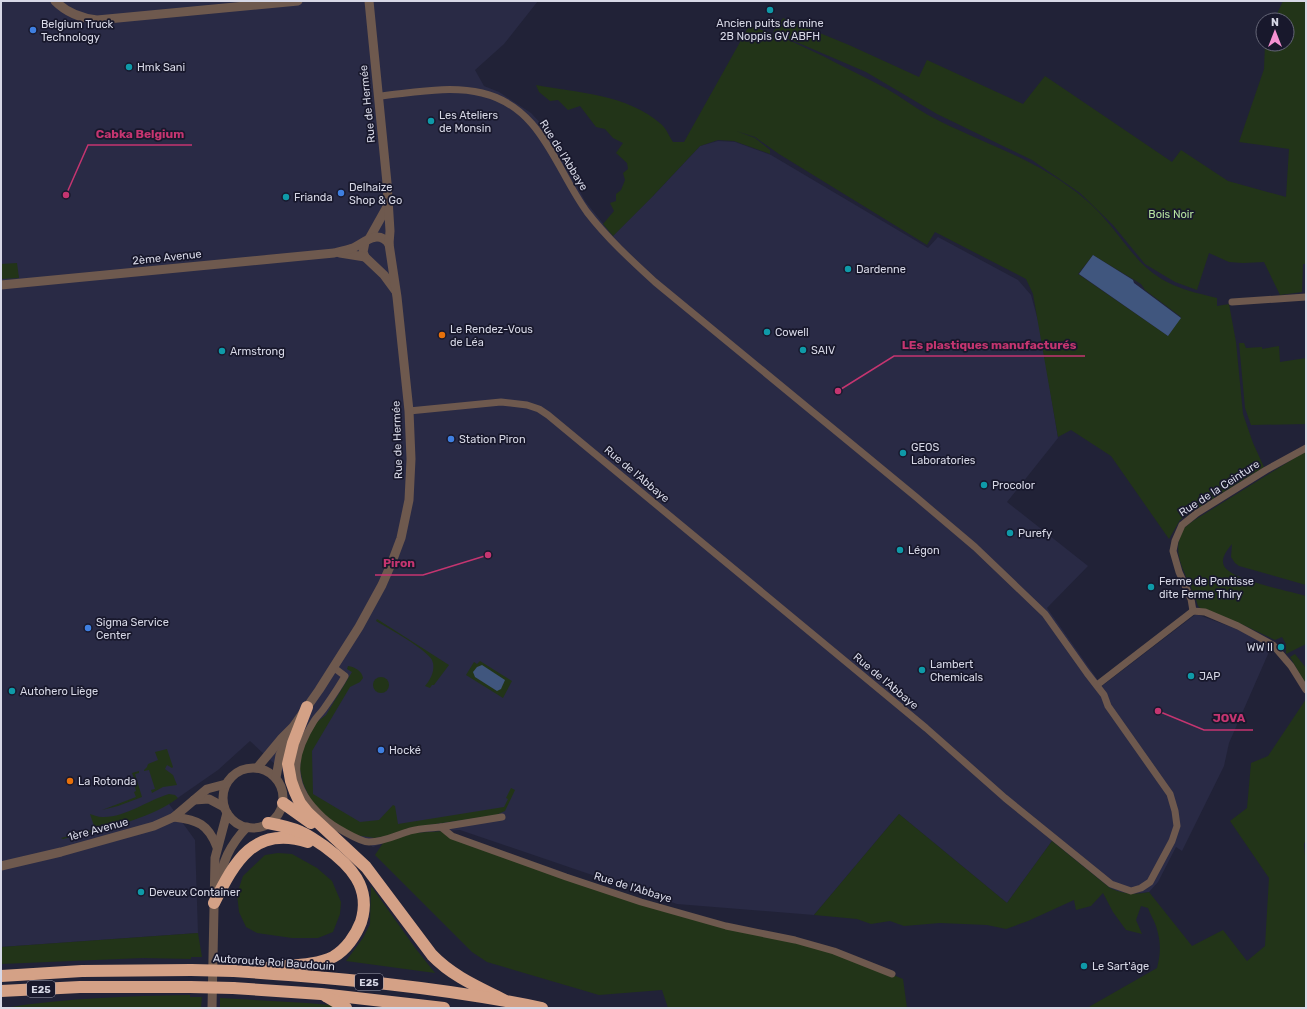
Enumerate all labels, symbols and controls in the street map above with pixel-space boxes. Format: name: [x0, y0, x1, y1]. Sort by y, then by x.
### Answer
marker: Ancien puits de mine 2B Noppis GV ABFH: [765, 5, 775, 15]
north arrow: [1255, 12, 1295, 52]
text: N: [1271, 16, 1279, 29]
place label: Ancien puits de mine 2B Noppis GV ABFH: [716, 17, 824, 43]
place label: Belgium Truck Technology: [41, 18, 114, 44]
marker: Belgium Truck Technology: [28, 25, 38, 35]
place label: Hmk Sani: [137, 61, 185, 74]
marker: Hmk Sani: [124, 62, 134, 72]
street label: Rue de Hermée: [357, 64, 378, 144]
place label: Les Ateliers de Monsin: [439, 109, 498, 135]
marker: Les Ateliers de Monsin: [426, 116, 436, 126]
street label: Rue de l'Abbaye: [537, 118, 591, 193]
callout: Cabka Belgium: [88, 121, 192, 145]
text: Cabka Belgium: [96, 127, 184, 141]
place label: Delhaize Shop & Go: [349, 181, 402, 207]
marker: Delhaize Shop & Go: [336, 188, 346, 198]
place label: Frianda: [294, 191, 332, 204]
marker: Frianda: [281, 192, 291, 202]
park label: Bois Noir: [1148, 208, 1195, 221]
street label: 2ème Avenue: [132, 247, 202, 268]
place label: Dardenne: [856, 263, 906, 276]
marker: Dardenne: [843, 264, 853, 274]
place label: Le Rendez-Vous de Léa: [450, 323, 533, 349]
place label: Cowell: [775, 326, 809, 339]
marker: Cowell: [762, 327, 772, 337]
marker: Le Rendez-Vous de Léa: [437, 330, 447, 340]
callout: LEs plastiques manufacturés: [894, 332, 1085, 356]
text: LEs plastiques manufacturés: [902, 338, 1077, 352]
place label: SAIV: [811, 344, 835, 357]
place label: Armstrong: [230, 345, 285, 358]
marker: SAIV: [798, 345, 808, 355]
marker: Armstrong: [217, 346, 227, 356]
street label: Rue de Hermée: [390, 401, 405, 479]
place label: Station Piron: [459, 433, 526, 446]
marker: Station Piron: [446, 434, 456, 444]
place label: GEOS Laboratories: [911, 441, 976, 467]
street label: Rue de l'Abbaye: [602, 443, 672, 505]
marker: GEOS Laboratories: [898, 448, 908, 458]
street label: Rue de la Ceinture: [1177, 458, 1262, 519]
place label: Procolor: [992, 479, 1036, 492]
marker: Procolor: [979, 480, 989, 490]
place label: Purefy: [1018, 527, 1052, 540]
marker: Purefy: [1005, 528, 1015, 538]
place label: Légon: [908, 544, 940, 557]
marker: Légon: [895, 545, 905, 555]
callout: Piron: [375, 551, 423, 575]
text: Piron: [383, 556, 415, 570]
place label: Ferme de Pontisse dite Ferme Thiry: [1159, 575, 1254, 601]
marker: Ferme de Pontisse dite Ferme Thiry: [1146, 582, 1156, 592]
place label: Sigma Service Center: [96, 616, 169, 642]
marker: Sigma Service Center: [83, 623, 93, 633]
place label: WW II: [1247, 641, 1273, 654]
marker: WW II: [1276, 642, 1286, 652]
street label: Rue de l'Abbaye: [851, 650, 921, 712]
place label: Lambert Chemicals: [930, 658, 983, 684]
marker: Lambert Chemicals: [917, 665, 927, 675]
place label: JAP: [1199, 670, 1220, 683]
marker: JAP: [1186, 671, 1196, 681]
place label: Autohero Liège: [20, 685, 98, 698]
marker: Autohero Liège: [7, 686, 17, 696]
callout: JOVA: [1204, 706, 1253, 730]
text: JOVA: [1213, 711, 1246, 725]
place label: Hocké: [389, 744, 421, 757]
marker: Hocké: [376, 745, 386, 755]
place label: La Rotonda: [78, 775, 136, 788]
marker: La Rotonda: [65, 776, 75, 786]
street label: 1ère Avenue: [66, 815, 130, 844]
street label: Rue de l'Abbaye: [592, 869, 673, 906]
place label: Deveux Container: [149, 886, 241, 899]
marker: Deveux Container: [136, 887, 146, 897]
street label: Autoroute Roi Baudouin: [212, 952, 335, 973]
place label: Le Sart'âge: [1092, 960, 1149, 973]
marker: Le Sart'âge: [1079, 961, 1089, 971]
road number: E25: [355, 974, 383, 990]
road number: E25: [27, 981, 55, 997]

